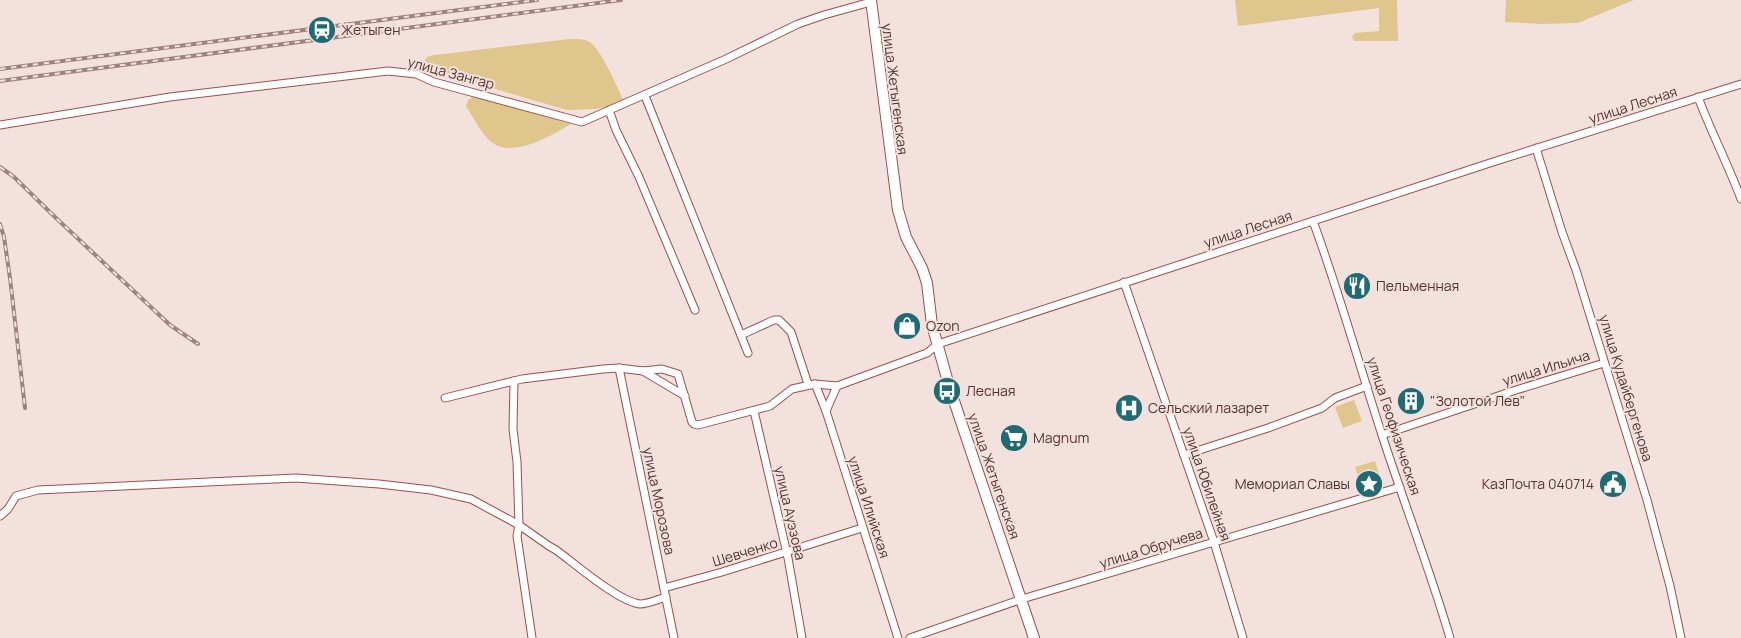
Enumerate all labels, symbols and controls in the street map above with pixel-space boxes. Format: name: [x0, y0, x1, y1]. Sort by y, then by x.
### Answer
station icon: Жетыген: [307, 15, 337, 45]
place label: Жетыген: [341, 20, 401, 39]
street label: улица Жетыгенская: [878, 22, 913, 156]
street label: улица Зангар: [406, 52, 497, 93]
street label: улица Лесная: [1586, 81, 1679, 128]
street label: улица Лесная: [1201, 205, 1294, 252]
restaurant icon: Пельменная: [1342, 271, 1372, 301]
place label: Пельменная: [1376, 276, 1459, 295]
shop icon: Ozon: [892, 311, 922, 341]
street label: улица Кудайбергенова: [1595, 312, 1658, 464]
place label: Ozon: [926, 316, 960, 335]
street label: улица Ильича: [1500, 345, 1592, 390]
street label: улица Геофизическая: [1363, 354, 1426, 497]
bus stop icon: Лесная: [932, 376, 962, 406]
place label: Лесная: [966, 381, 1016, 400]
building icon: "Золотой Лев": [1396, 386, 1426, 416]
place label: "Золотой Лев": [1430, 391, 1525, 410]
hospital icon: Сельский лазарет: [1114, 393, 1144, 423]
place label: Сельский лазарет: [1148, 398, 1269, 417]
street label: улица Жетыгенская: [964, 410, 1025, 541]
supermarket icon: Magnum: [999, 423, 1029, 453]
street label: улица Юбилейная: [1179, 424, 1236, 543]
place label: Magnum: [1033, 428, 1089, 447]
street label: улица Морозова: [639, 445, 680, 556]
street label: улица Илийская: [844, 453, 895, 560]
street label: улица Ауэзова: [770, 464, 811, 562]
place icon: Мемориал Славы: [1354, 469, 1384, 499]
public building icon: КазПочта 040714: [1598, 469, 1628, 499]
place label: Мемориал Славы: [1235, 474, 1350, 493]
place label: КазПочта 040714: [1482, 474, 1594, 493]
street label: улица Обручева: [1097, 523, 1205, 572]
street label: Шевченко: [710, 533, 780, 570]

